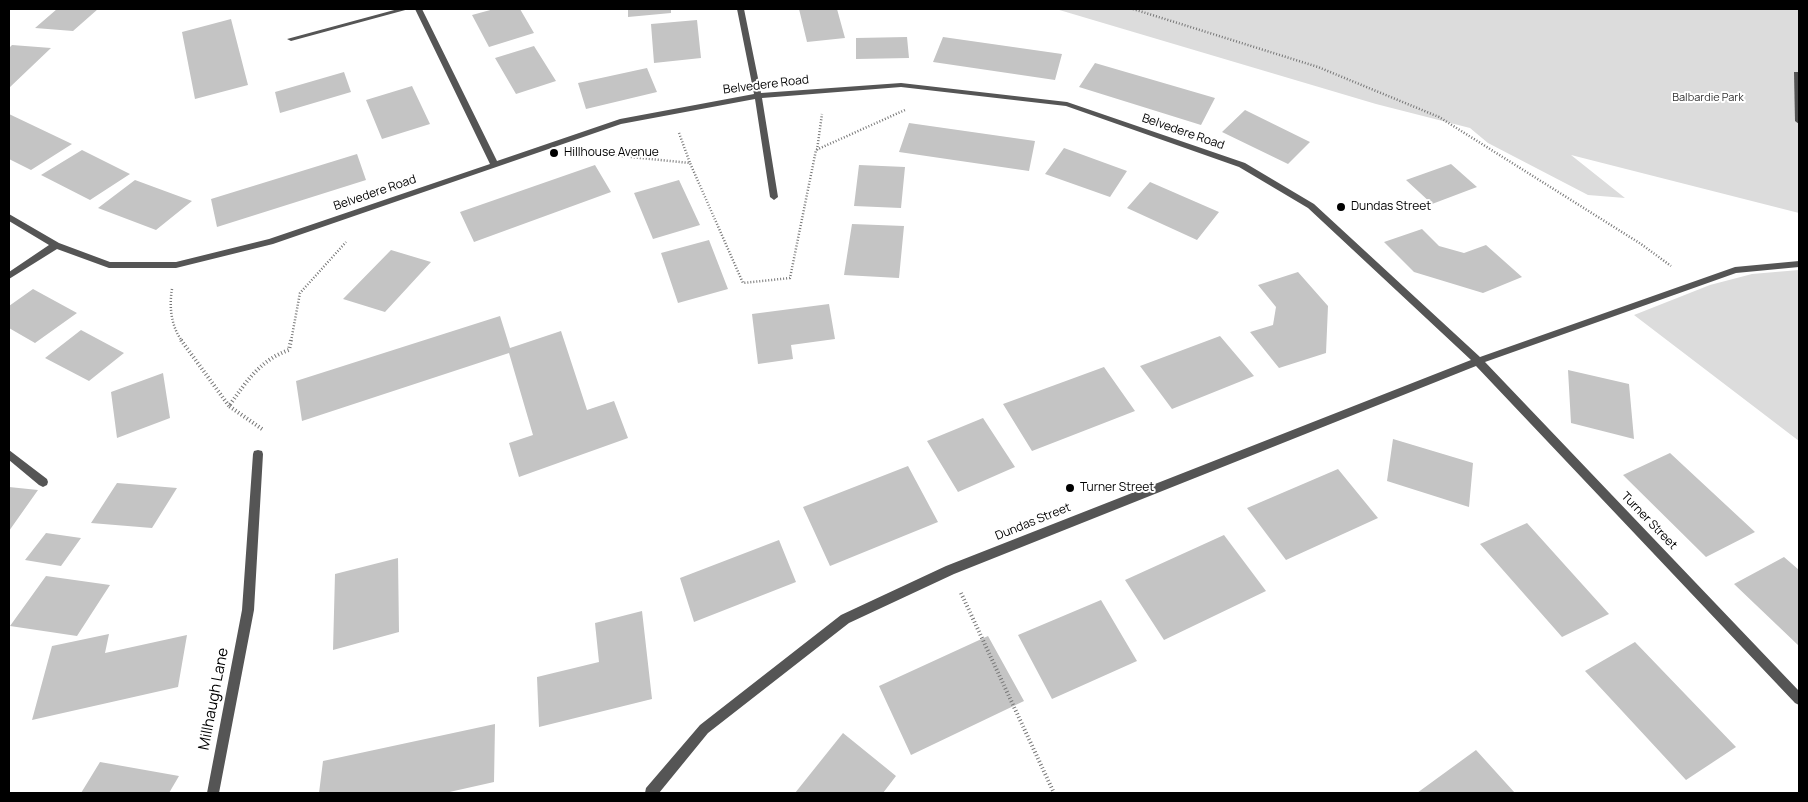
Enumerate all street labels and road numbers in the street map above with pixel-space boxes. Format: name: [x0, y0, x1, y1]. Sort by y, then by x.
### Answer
street label: Belvedere Road: [722, 73, 810, 97]
street label: Belvedere Road: [1140, 111, 1226, 153]
street label: Belvedere Road: [332, 172, 418, 214]
street label: Turner Street: [1618, 489, 1680, 553]
street label: Dundas Street: [993, 500, 1073, 544]
street label: Millhaugh Lane: [195, 646, 233, 752]

